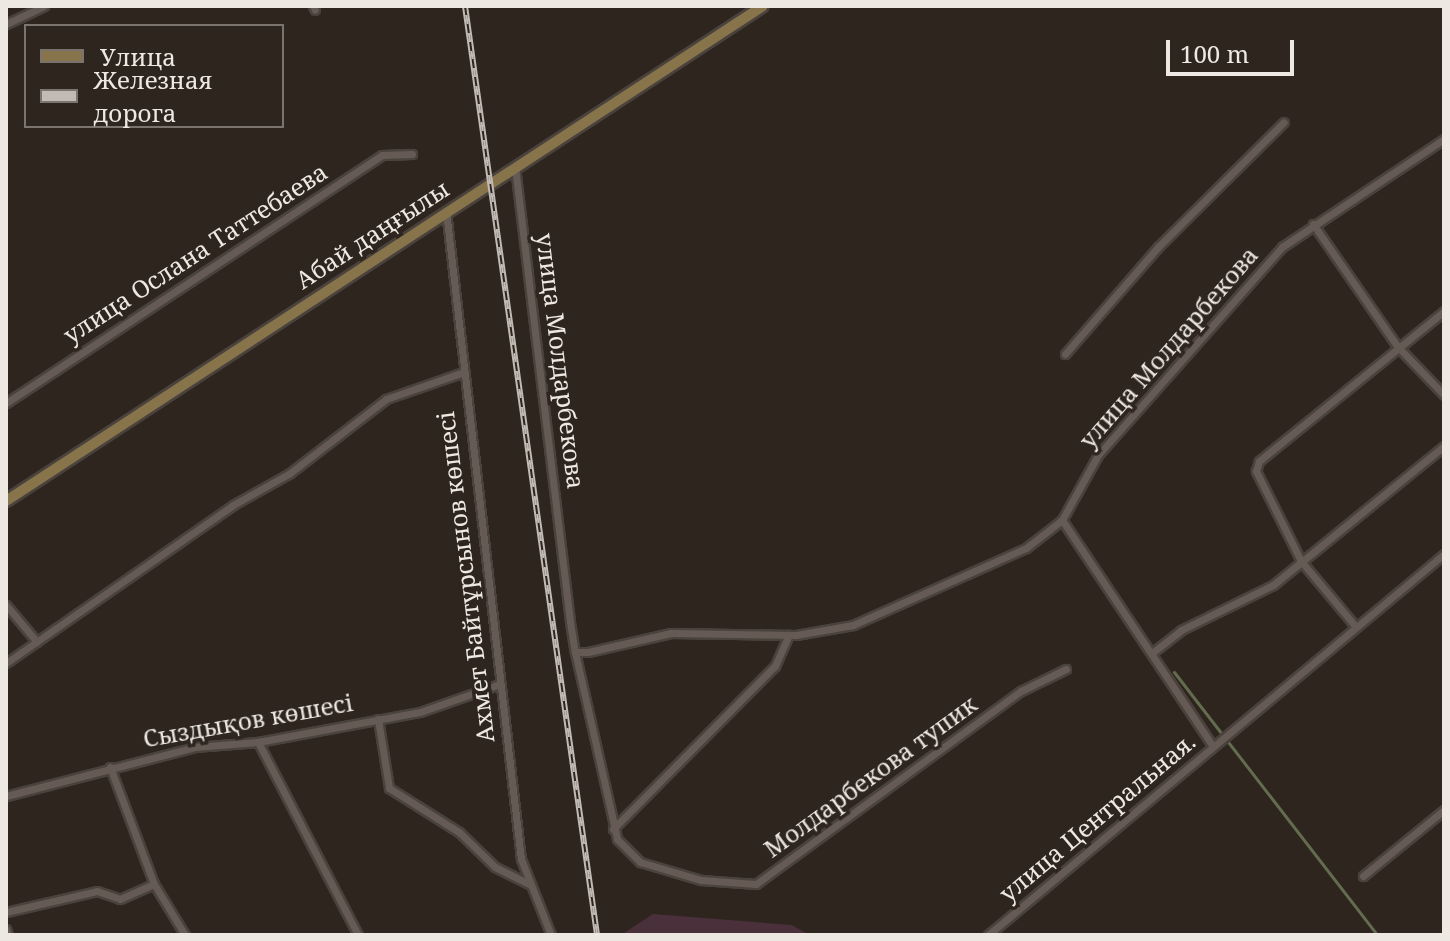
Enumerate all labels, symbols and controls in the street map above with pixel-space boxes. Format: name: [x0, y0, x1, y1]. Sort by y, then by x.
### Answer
legend: [24, 24, 284, 128]
scale bar: [1170, 24, 1298, 74]
text: 100 m: [1180, 37, 1249, 70]
text: Улица: [100, 40, 176, 73]
text: Железная дорога: [94, 63, 212, 129]
street label: улица Ослана Таттебаева: [58, 157, 332, 349]
street label: Абай даңғылы: [290, 174, 454, 294]
street label: улица Молдарбекова: [531, 231, 591, 491]
street label: улица Молдарбекова: [1073, 240, 1263, 454]
street label: Ахмет Байтұрсынов көшесі: [430, 410, 500, 744]
street label: Сыздықов көшесі: [141, 687, 355, 753]
street label: Молдарбекова тупик: [758, 689, 982, 863]
street label: улица Центральная.: [993, 727, 1201, 907]

